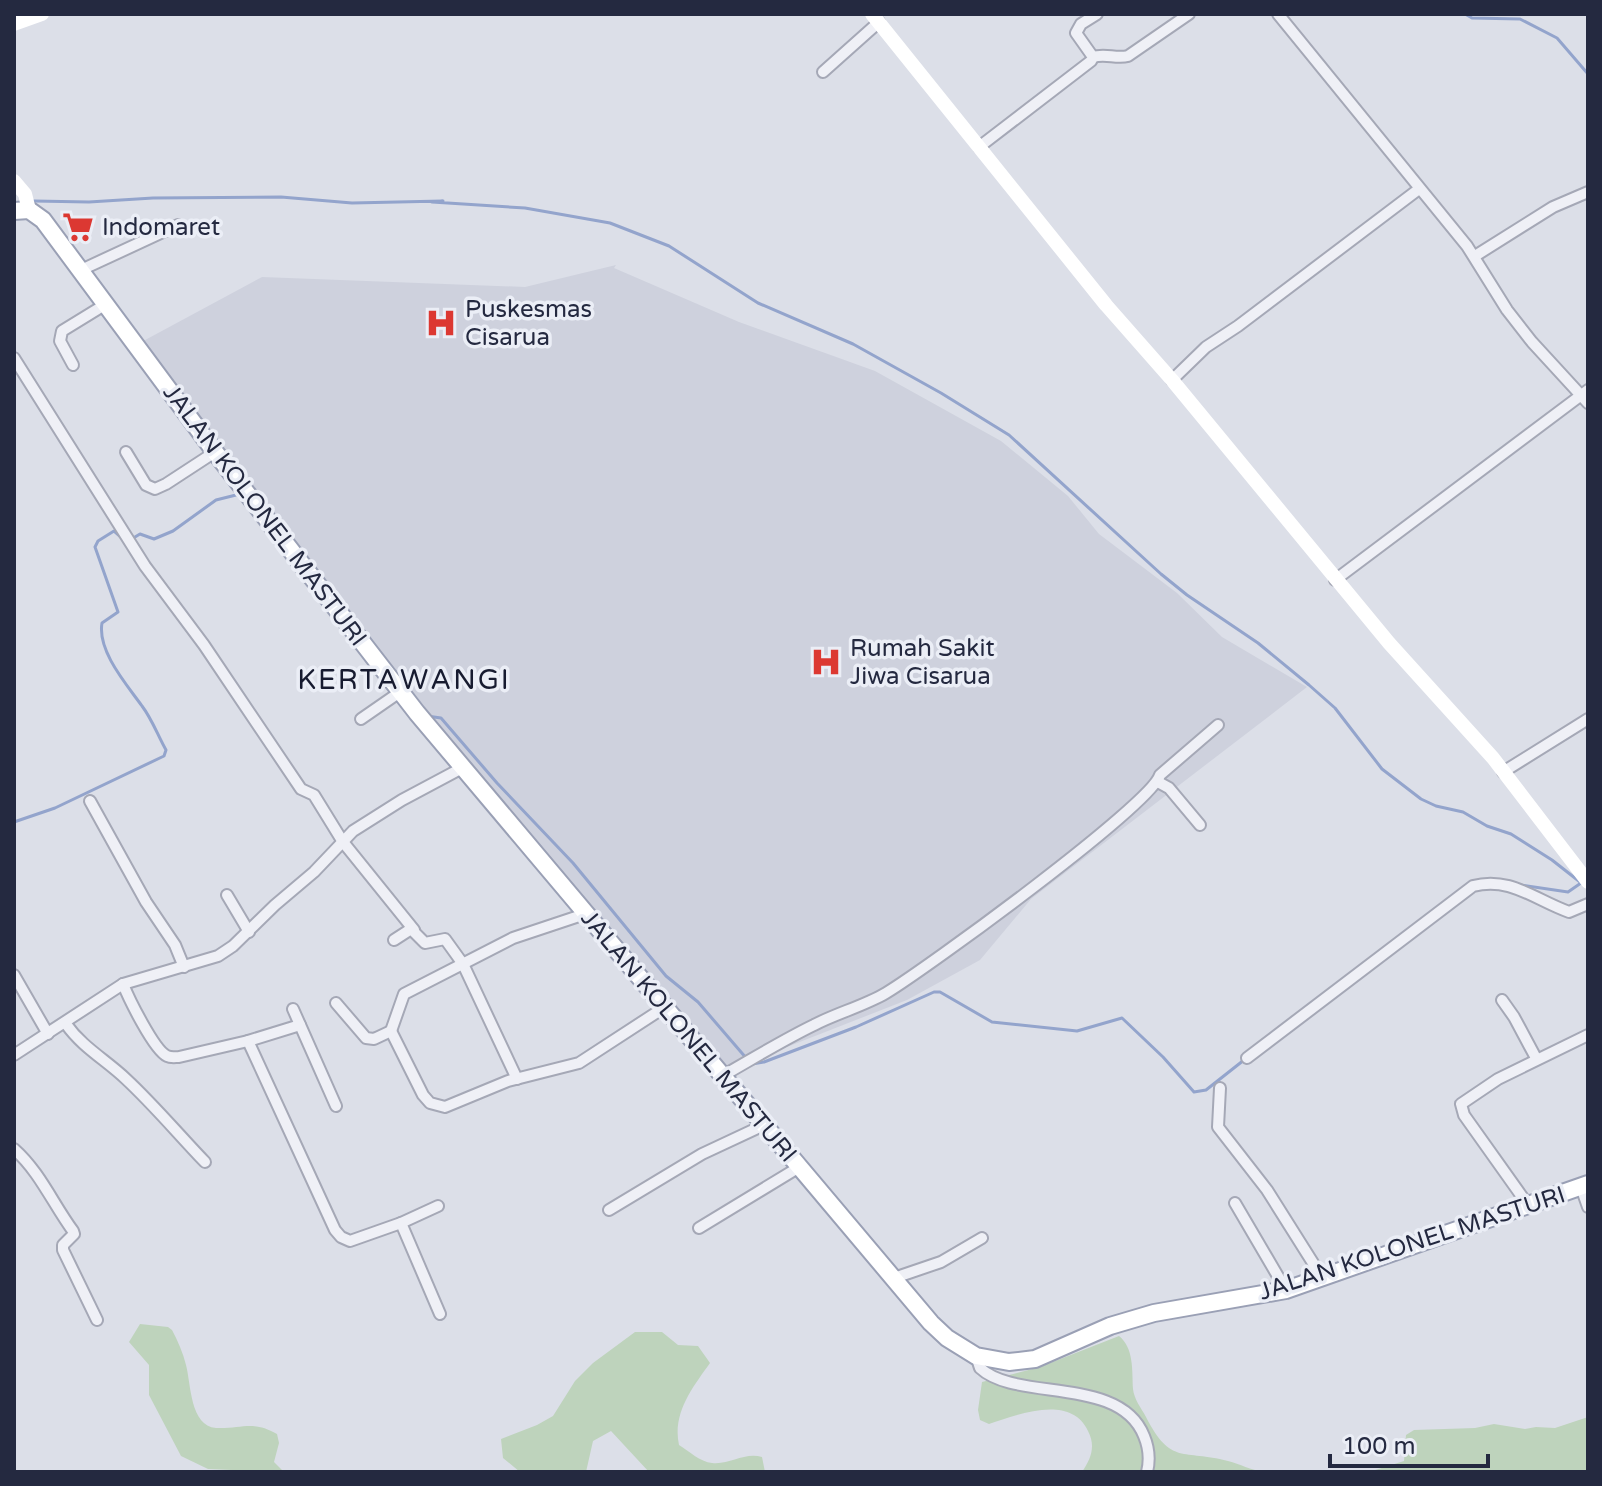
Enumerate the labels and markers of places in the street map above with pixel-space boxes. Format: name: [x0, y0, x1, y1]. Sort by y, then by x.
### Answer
supermarket icon: Indomaret: [61, 210, 95, 244]
place label: Indomaret: [102, 213, 220, 242]
place label: Puskesmas Cisarua: [465, 295, 592, 352]
hospital icon: Puskesmas Cisarua: [424, 306, 458, 340]
place label: Rumah Sakit Jiwa Cisarua: [850, 634, 995, 691]
hospital icon: Rumah Sakit Jiwa Cisarua: [809, 645, 843, 679]

